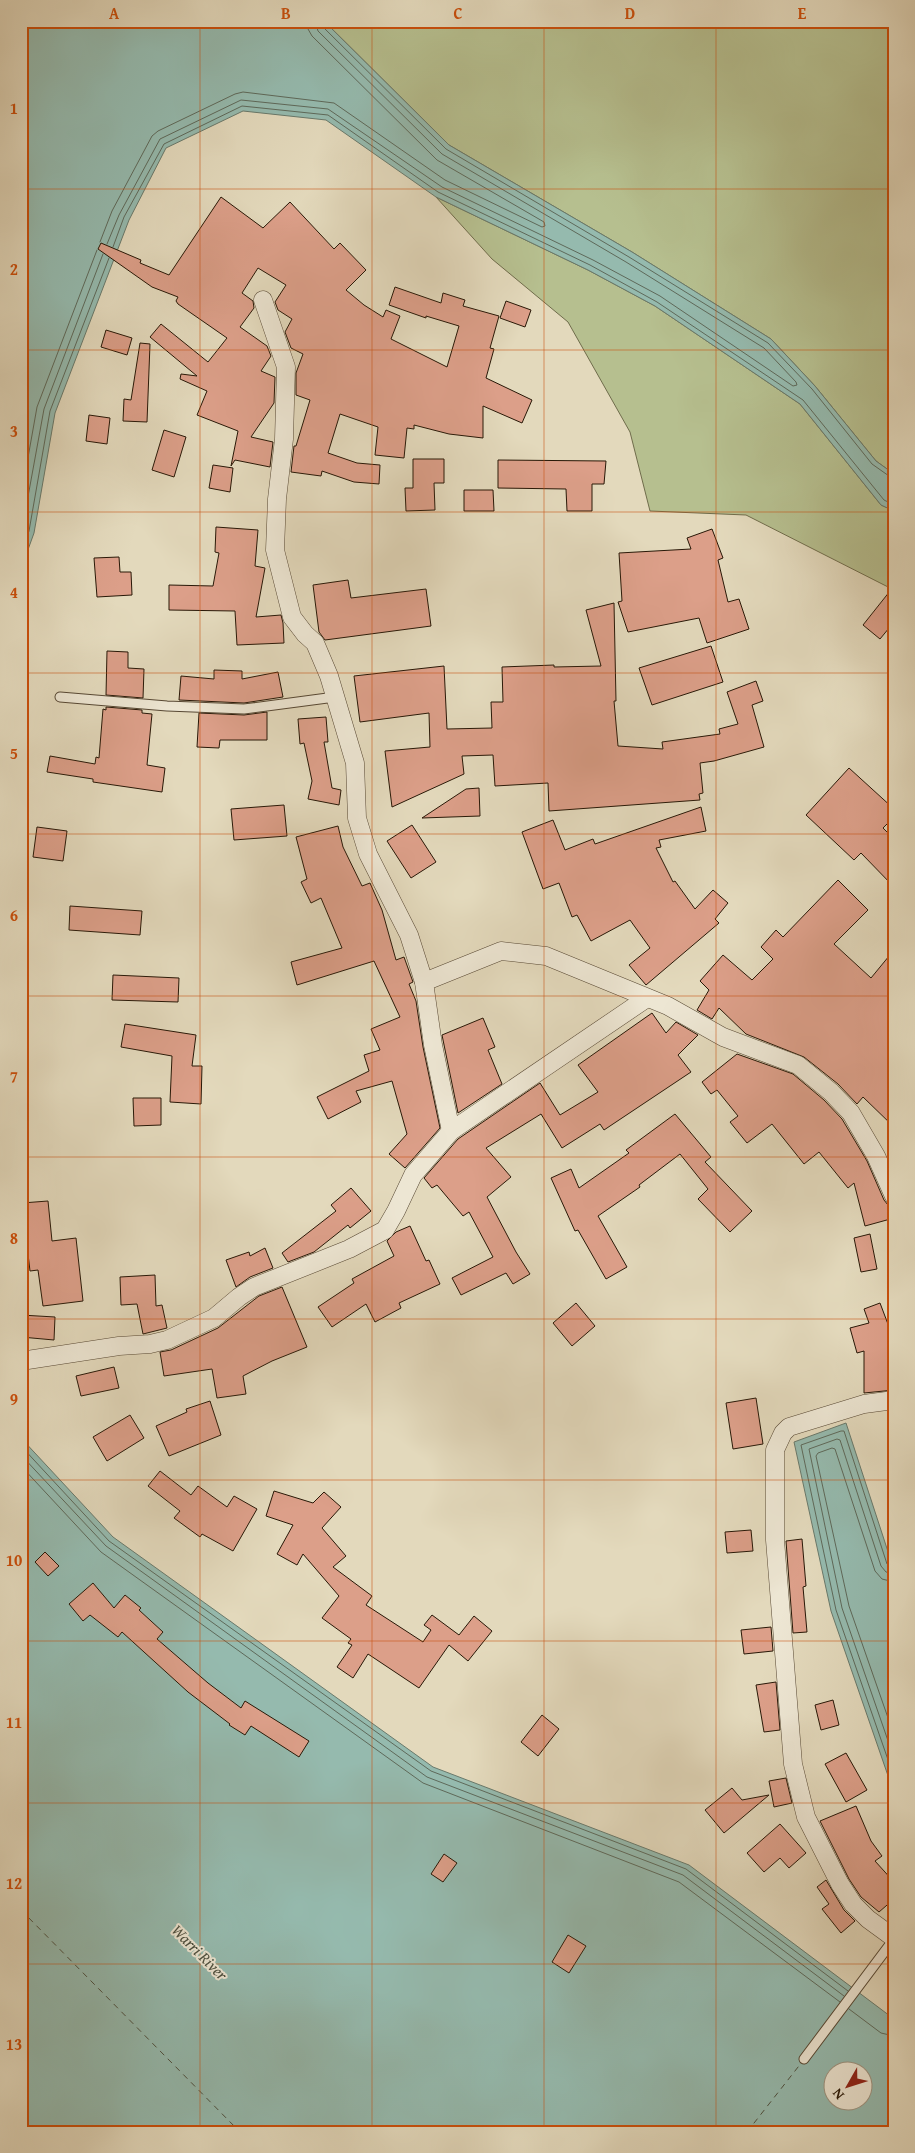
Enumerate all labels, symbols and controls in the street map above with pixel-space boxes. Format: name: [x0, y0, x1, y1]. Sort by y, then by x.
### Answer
text: A: [109, 1, 120, 25]
text: B: [281, 1, 291, 25]
text: C: [453, 1, 463, 25]
text: D: [625, 1, 635, 25]
text: E: [798, 1, 807, 25]
text: 1: [10, 96, 18, 120]
text: 2: [10, 257, 18, 281]
text: 3: [10, 419, 18, 443]
text: 4: [10, 580, 18, 604]
text: 5: [10, 741, 18, 765]
text: 6: [10, 903, 18, 927]
text: 7: [10, 1064, 18, 1088]
text: 8: [10, 1226, 18, 1250]
text: 9: [10, 1387, 18, 1411]
text: 10: [6, 1548, 22, 1572]
text: 11: [6, 1710, 22, 1734]
text: 12: [6, 1871, 22, 1895]
water label: Warri River: [166, 1918, 234, 1986]
text: 13: [6, 2032, 22, 2056]
north arrow: [822, 2060, 872, 2110]
text: N: [827, 2084, 849, 2104]

